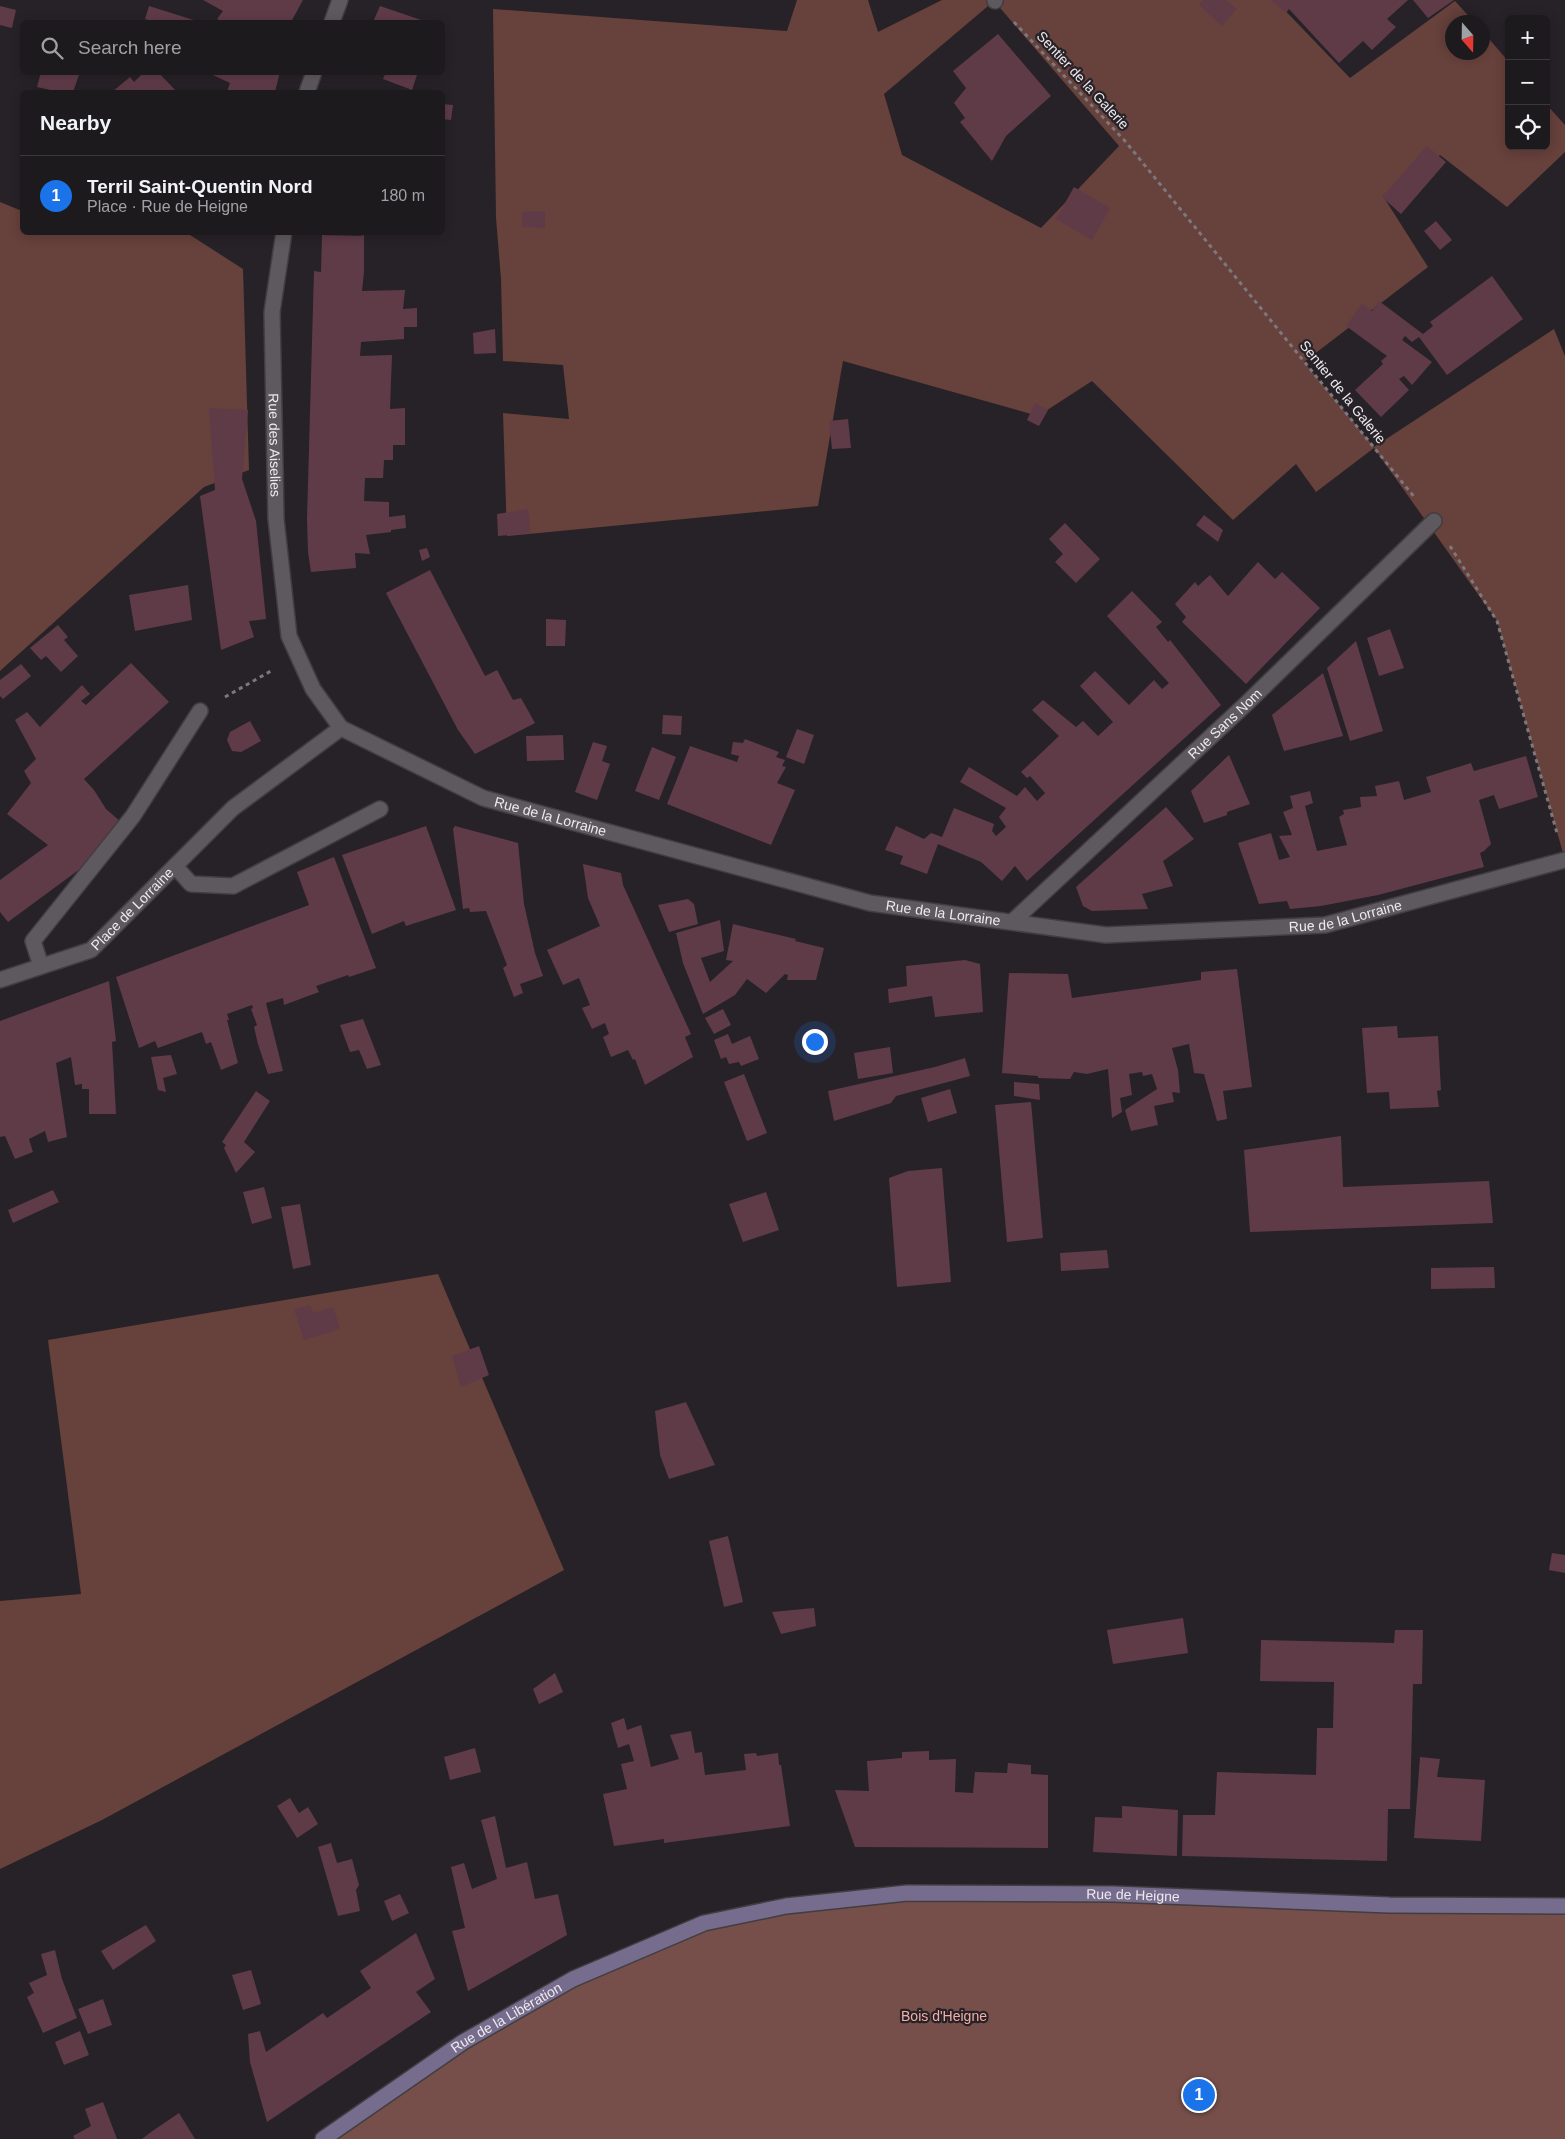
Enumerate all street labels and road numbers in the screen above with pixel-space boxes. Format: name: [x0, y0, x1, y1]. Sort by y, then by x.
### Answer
street label: Sentier de la Galerie: [1034, 28, 1133, 132]
street label: Sentier de la Galerie: [1297, 337, 1390, 447]
street label: Rue des Aiselies: [266, 393, 284, 497]
street label: Rue Sans Nom: [1185, 685, 1265, 762]
street label: Rue de la Lorraine: [493, 793, 608, 839]
street label: Place de Lorraine: [88, 864, 177, 953]
street label: Rue de la Lorraine: [885, 897, 1002, 929]
street label: Rue de la Lorraine: [1288, 897, 1404, 935]
street label: Rue de Heigne: [1086, 1886, 1180, 1905]
street label: Rue de la Libération: [448, 1979, 565, 2056]

